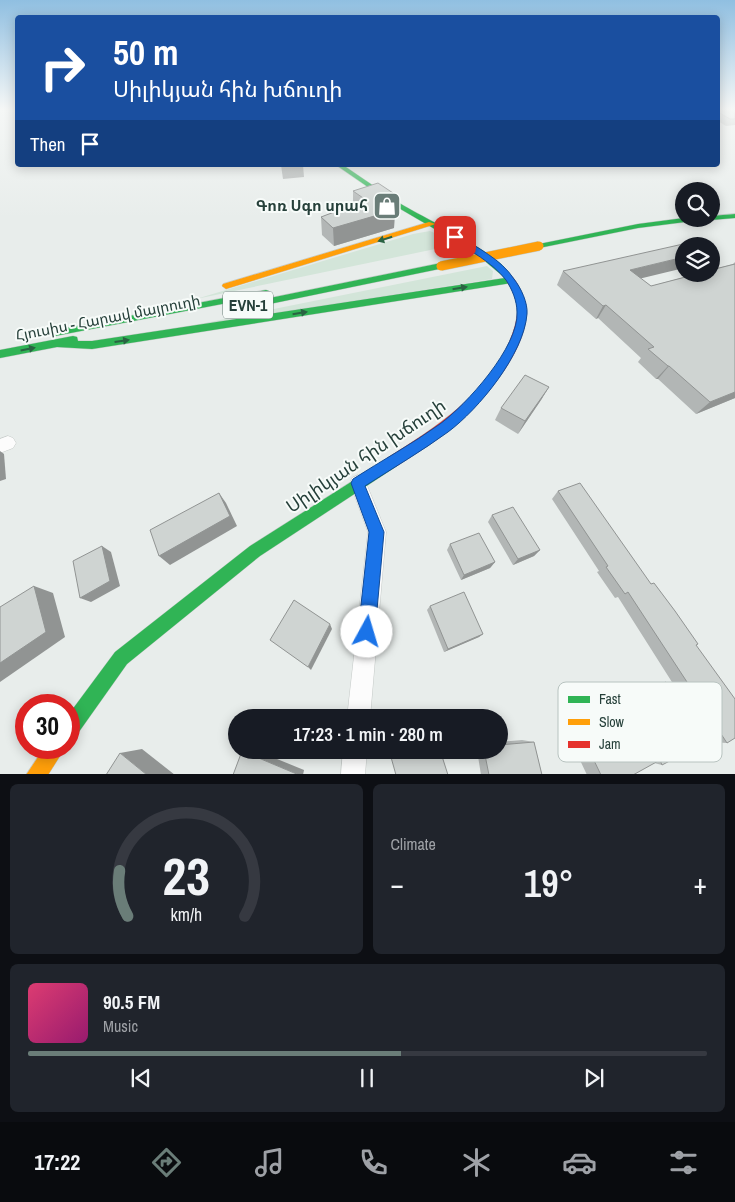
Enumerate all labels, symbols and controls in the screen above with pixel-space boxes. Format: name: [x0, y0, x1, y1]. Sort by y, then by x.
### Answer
text: 50 m: [113, 29, 178, 76]
icon: right: [30, 35, 95, 100]
text: Սիլիկյան հին խճուղի: [113, 74, 342, 104]
icon: arrive: [76, 130, 104, 158]
text: Then: [30, 131, 66, 157]
map controls: [675, 182, 720, 282]
button: search: [675, 182, 720, 227]
shop icon: Գոռ Սգո սրահ: [372, 191, 402, 221]
place label: Գոռ Սգո սրահ: [256, 195, 368, 216]
pin: [434, 216, 476, 258]
icon: arrive: [441, 223, 469, 251]
one-way arrow: [377, 235, 392, 243]
button: layers: [675, 237, 720, 282]
one-way arrow: [453, 284, 469, 292]
street label: Հյուսիս - Հարավ մայրուղի: [14, 289, 202, 346]
road number: EVN-1: [223, 292, 273, 318]
one-way arrow: [292, 309, 308, 317]
one-way arrow: [114, 336, 130, 344]
one-way arrow: [20, 344, 36, 352]
street label: Սիլիկյան հին խճուղի: [281, 393, 451, 518]
position arrow: [340, 605, 392, 657]
legend: [558, 682, 722, 762]
text: Fast: [599, 690, 621, 708]
speed limit sign: 30: [15, 694, 80, 759]
text: Slow: [599, 713, 625, 731]
text: 17:23 · 1 min · 280 m: [293, 721, 443, 747]
text: Jam: [599, 735, 621, 753]
text: Climate: [391, 833, 436, 855]
text: 23: [163, 841, 210, 911]
text: 19°: [524, 858, 574, 909]
text: −: [391, 865, 404, 903]
text: +: [694, 865, 707, 903]
text: km/h: [170, 903, 202, 927]
text: 90.5 FM: [103, 989, 160, 1015]
text: Music: [103, 1015, 138, 1037]
icon: previous: [127, 1064, 155, 1092]
icon: pause: [353, 1064, 381, 1092]
icon: next: [580, 1064, 608, 1092]
icon: directions: [149, 1145, 184, 1180]
icon: music: [252, 1145, 287, 1180]
icon: phone: [356, 1145, 391, 1180]
icon: climate: [459, 1145, 494, 1180]
icon: car: [562, 1145, 597, 1180]
icon: filters: [666, 1145, 701, 1180]
text: 17:22: [34, 1147, 80, 1177]

